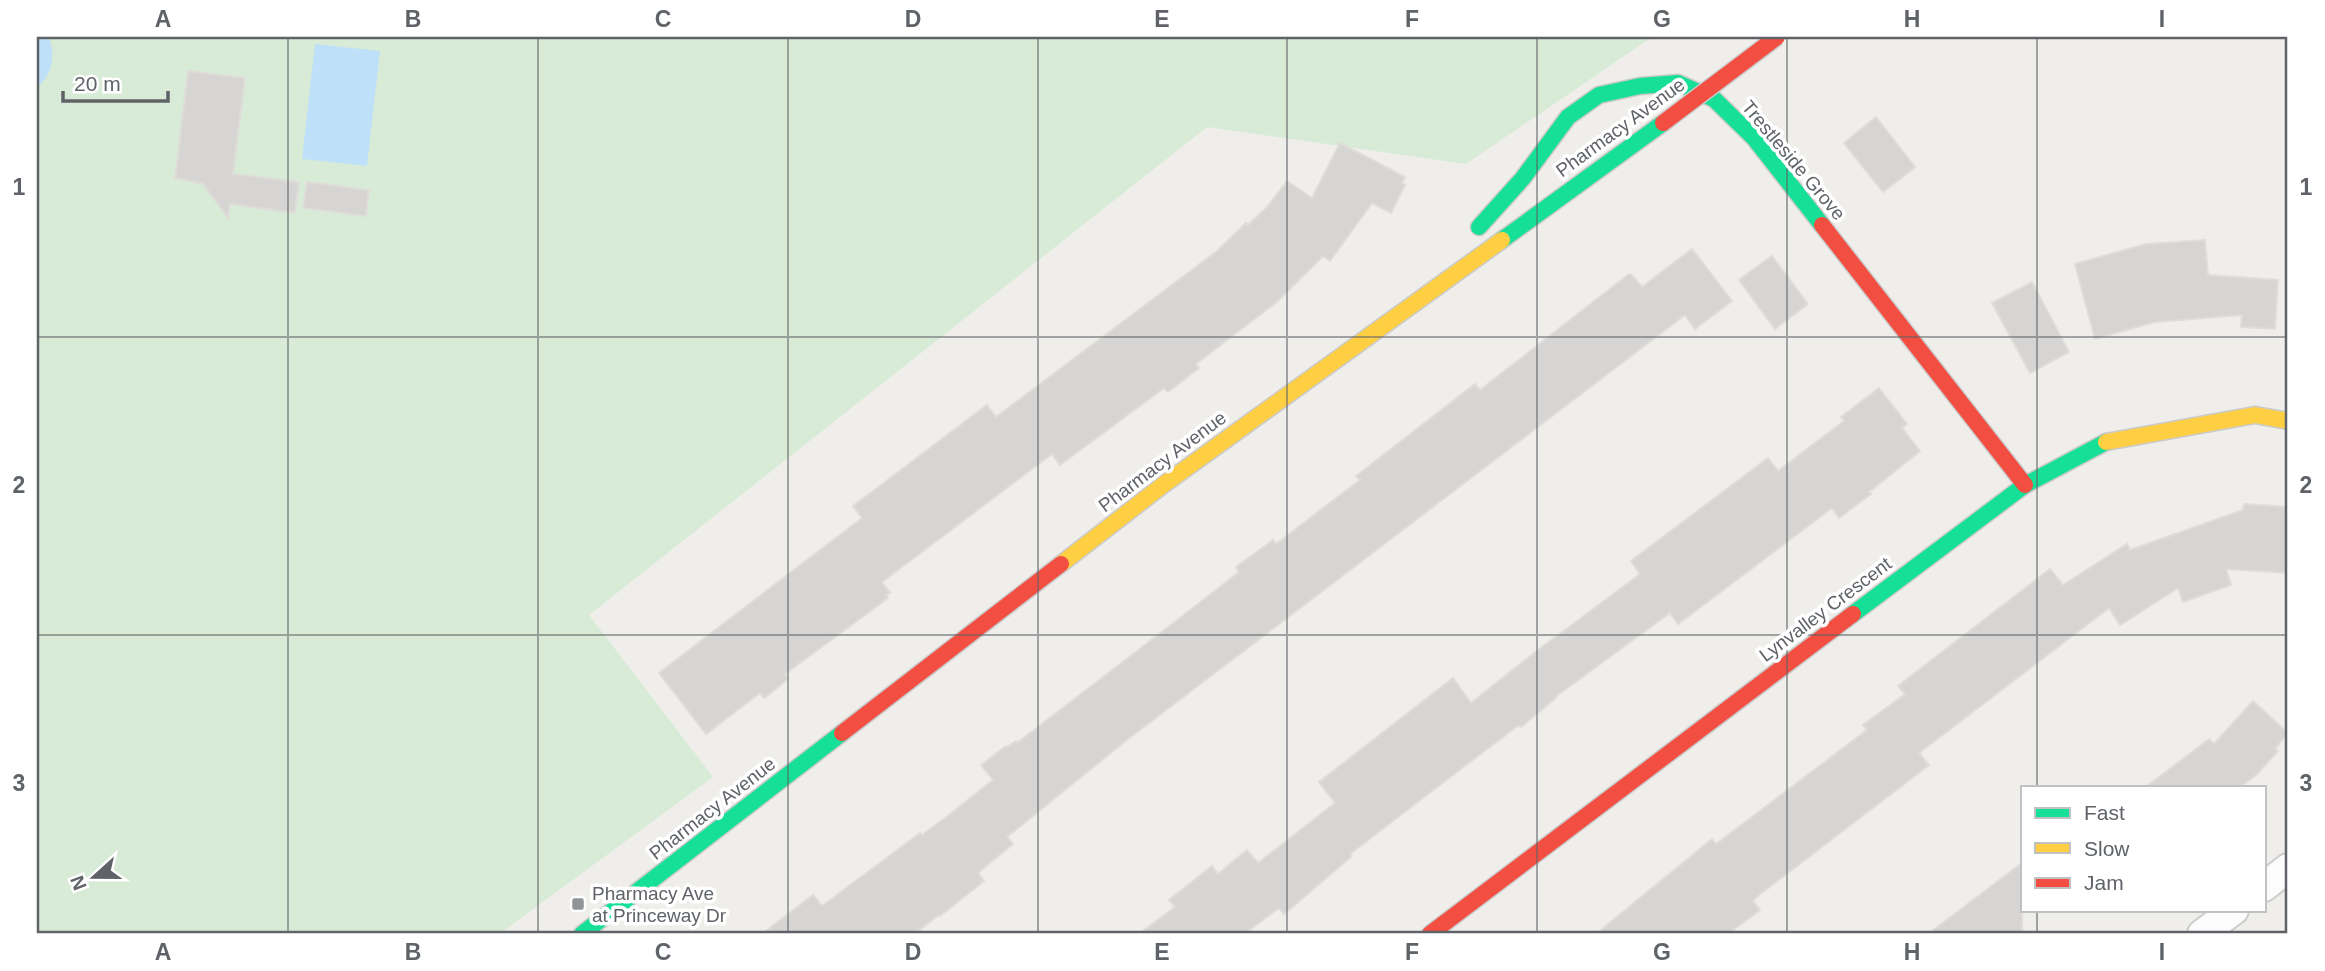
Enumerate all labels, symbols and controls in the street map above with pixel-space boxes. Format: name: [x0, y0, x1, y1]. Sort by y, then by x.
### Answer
text: A: [155, 6, 171, 32]
text: B: [405, 6, 421, 32]
text: C: [655, 6, 671, 32]
text: D: [905, 6, 921, 32]
text: E: [1154, 6, 1170, 32]
text: F: [1405, 6, 1419, 32]
text: G: [1653, 6, 1671, 32]
text: H: [1904, 6, 1920, 32]
text: I: [2159, 6, 2165, 32]
scale bar: [63, 60, 168, 104]
text: 20 m: [74, 72, 121, 95]
street label: Pharmacy Avenue: [1552, 74, 1689, 181]
street label: Trestleside Grove: [1738, 96, 1850, 224]
text: 1: [13, 174, 26, 200]
text: 1: [2300, 174, 2313, 200]
street label: Pharmacy Avenue: [1095, 407, 1230, 516]
text: 2: [13, 472, 25, 498]
text: 2: [2300, 472, 2312, 498]
street label: Lynvalley Crescent: [1755, 552, 1896, 666]
street label: Pharmacy Avenue: [645, 753, 779, 864]
text: 3: [13, 770, 25, 796]
text: 3: [2300, 770, 2312, 796]
legend: [2021, 786, 2266, 912]
text: Fast: [2084, 801, 2125, 824]
text: Slow: [2084, 837, 2130, 860]
north arrow: [60, 842, 130, 912]
text: Jam: [2084, 871, 2124, 894]
text: N: [66, 873, 91, 893]
place label: Pharmacy Ave at Princeway Dr: [592, 883, 727, 926]
marker: Pharmacy Ave at Princeway Dr: [570, 896, 586, 912]
text: A: [155, 939, 171, 965]
text: B: [405, 939, 421, 965]
text: C: [655, 939, 671, 965]
text: D: [905, 939, 921, 965]
text: E: [1154, 939, 1170, 965]
text: F: [1405, 939, 1419, 965]
text: G: [1653, 939, 1671, 965]
text: H: [1904, 939, 1920, 965]
text: I: [2159, 939, 2165, 965]

